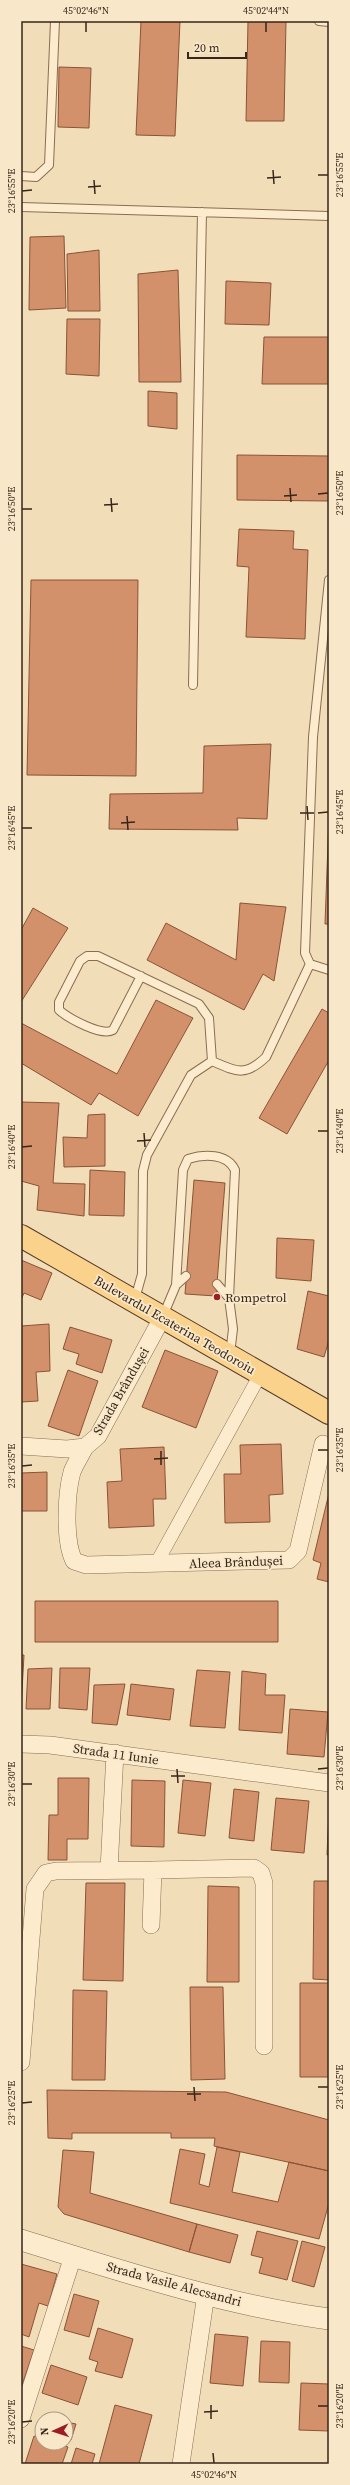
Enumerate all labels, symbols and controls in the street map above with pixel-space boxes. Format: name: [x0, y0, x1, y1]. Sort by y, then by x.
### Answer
text: 45°02'46"N: [63, 4, 109, 17]
text: 45°02'44"N: [243, 4, 289, 17]
scale bar: [188, 34, 246, 60]
text: 20 m: [194, 40, 220, 56]
text: 23°16'55"E: [333, 153, 346, 197]
text: 23°16'55"E: [5, 169, 18, 213]
text: 23°16'50"E: [333, 471, 346, 515]
text: 23°16'50"E: [5, 487, 18, 531]
text: 23°16'45"E: [333, 790, 346, 834]
text: 23°16'45"E: [5, 806, 18, 850]
text: 23°16'40"E: [333, 1109, 346, 1153]
text: 23°16'40"E: [5, 1125, 18, 1169]
street label: Bulevardul Ecaterina Teodoroiu: [91, 1272, 259, 1378]
place label: Rompetrol: [225, 1289, 287, 1306]
marker: Rompetrol: [212, 1292, 222, 1302]
street label: Strada Brândușei: [89, 1344, 153, 1438]
text: 23°16'35"E: [333, 1428, 346, 1472]
text: 23°16'35"E: [5, 1444, 18, 1488]
street label: Aleea Brândușei: [189, 1552, 283, 1572]
street label: Strada 11 Iunie: [72, 1740, 160, 1768]
text: 23°16'30"E: [333, 1746, 346, 1790]
text: 23°16'30"E: [5, 1762, 18, 1806]
text: 23°16'25"E: [333, 2065, 346, 2109]
text: 23°16'25"E: [5, 2081, 18, 2125]
street label: Strada Vasile Alecsandri: [105, 2258, 243, 2310]
text: 23°16'20"E: [333, 2384, 346, 2428]
text: 23°16'20"E: [5, 2400, 18, 2444]
north arrow: [34, 2411, 74, 2451]
text: N: [37, 2427, 52, 2436]
text: 45°02'46"N: [191, 2468, 237, 2481]

